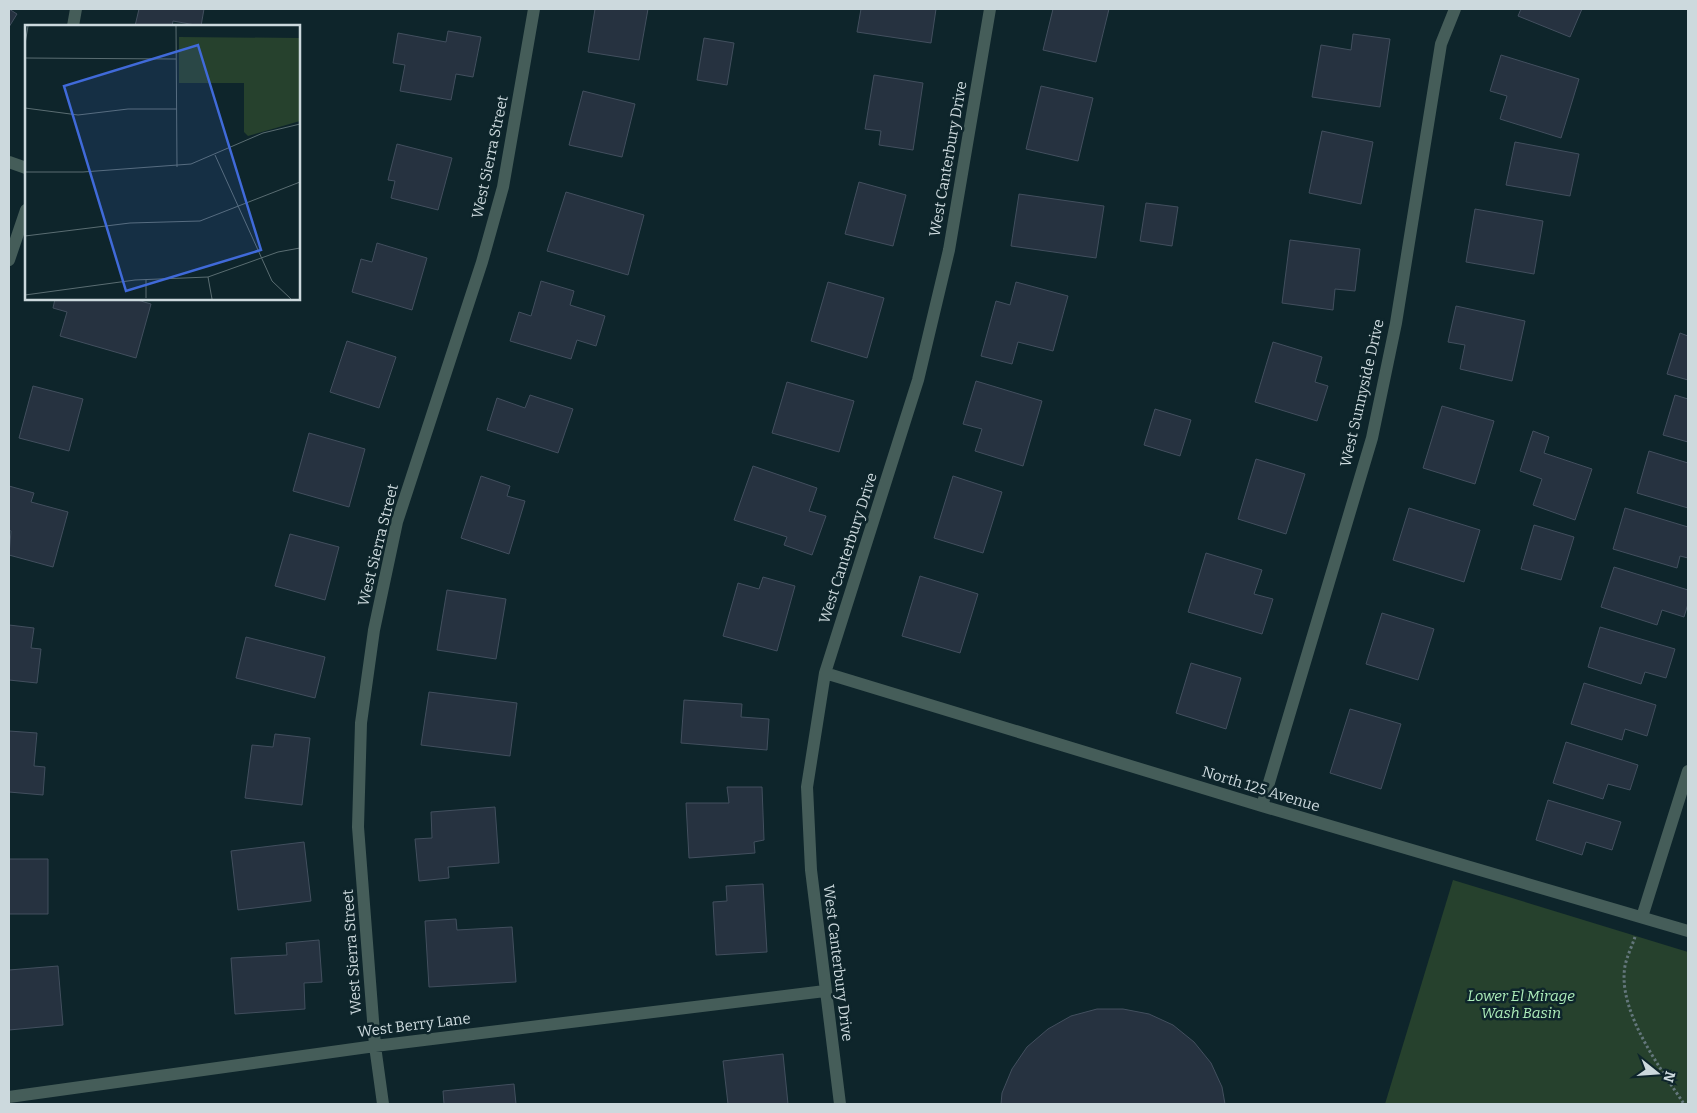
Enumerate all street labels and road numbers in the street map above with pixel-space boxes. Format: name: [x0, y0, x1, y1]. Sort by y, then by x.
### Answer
street label: West Canterbury Drive: [925, 80, 971, 238]
street label: West Sierra Street: [468, 93, 512, 220]
street label: West Sunnyside Drive: [1336, 317, 1388, 469]
street label: West Canterbury Drive: [815, 470, 881, 626]
street label: West Sierra Street: [354, 481, 402, 608]
street label: North 125 Avenue: [1200, 762, 1322, 816]
street label: West Canterbury Drive: [819, 884, 857, 1042]
street label: West Sierra Street: [339, 888, 365, 1015]
street label: West Berry Lane: [356, 1009, 472, 1041]

